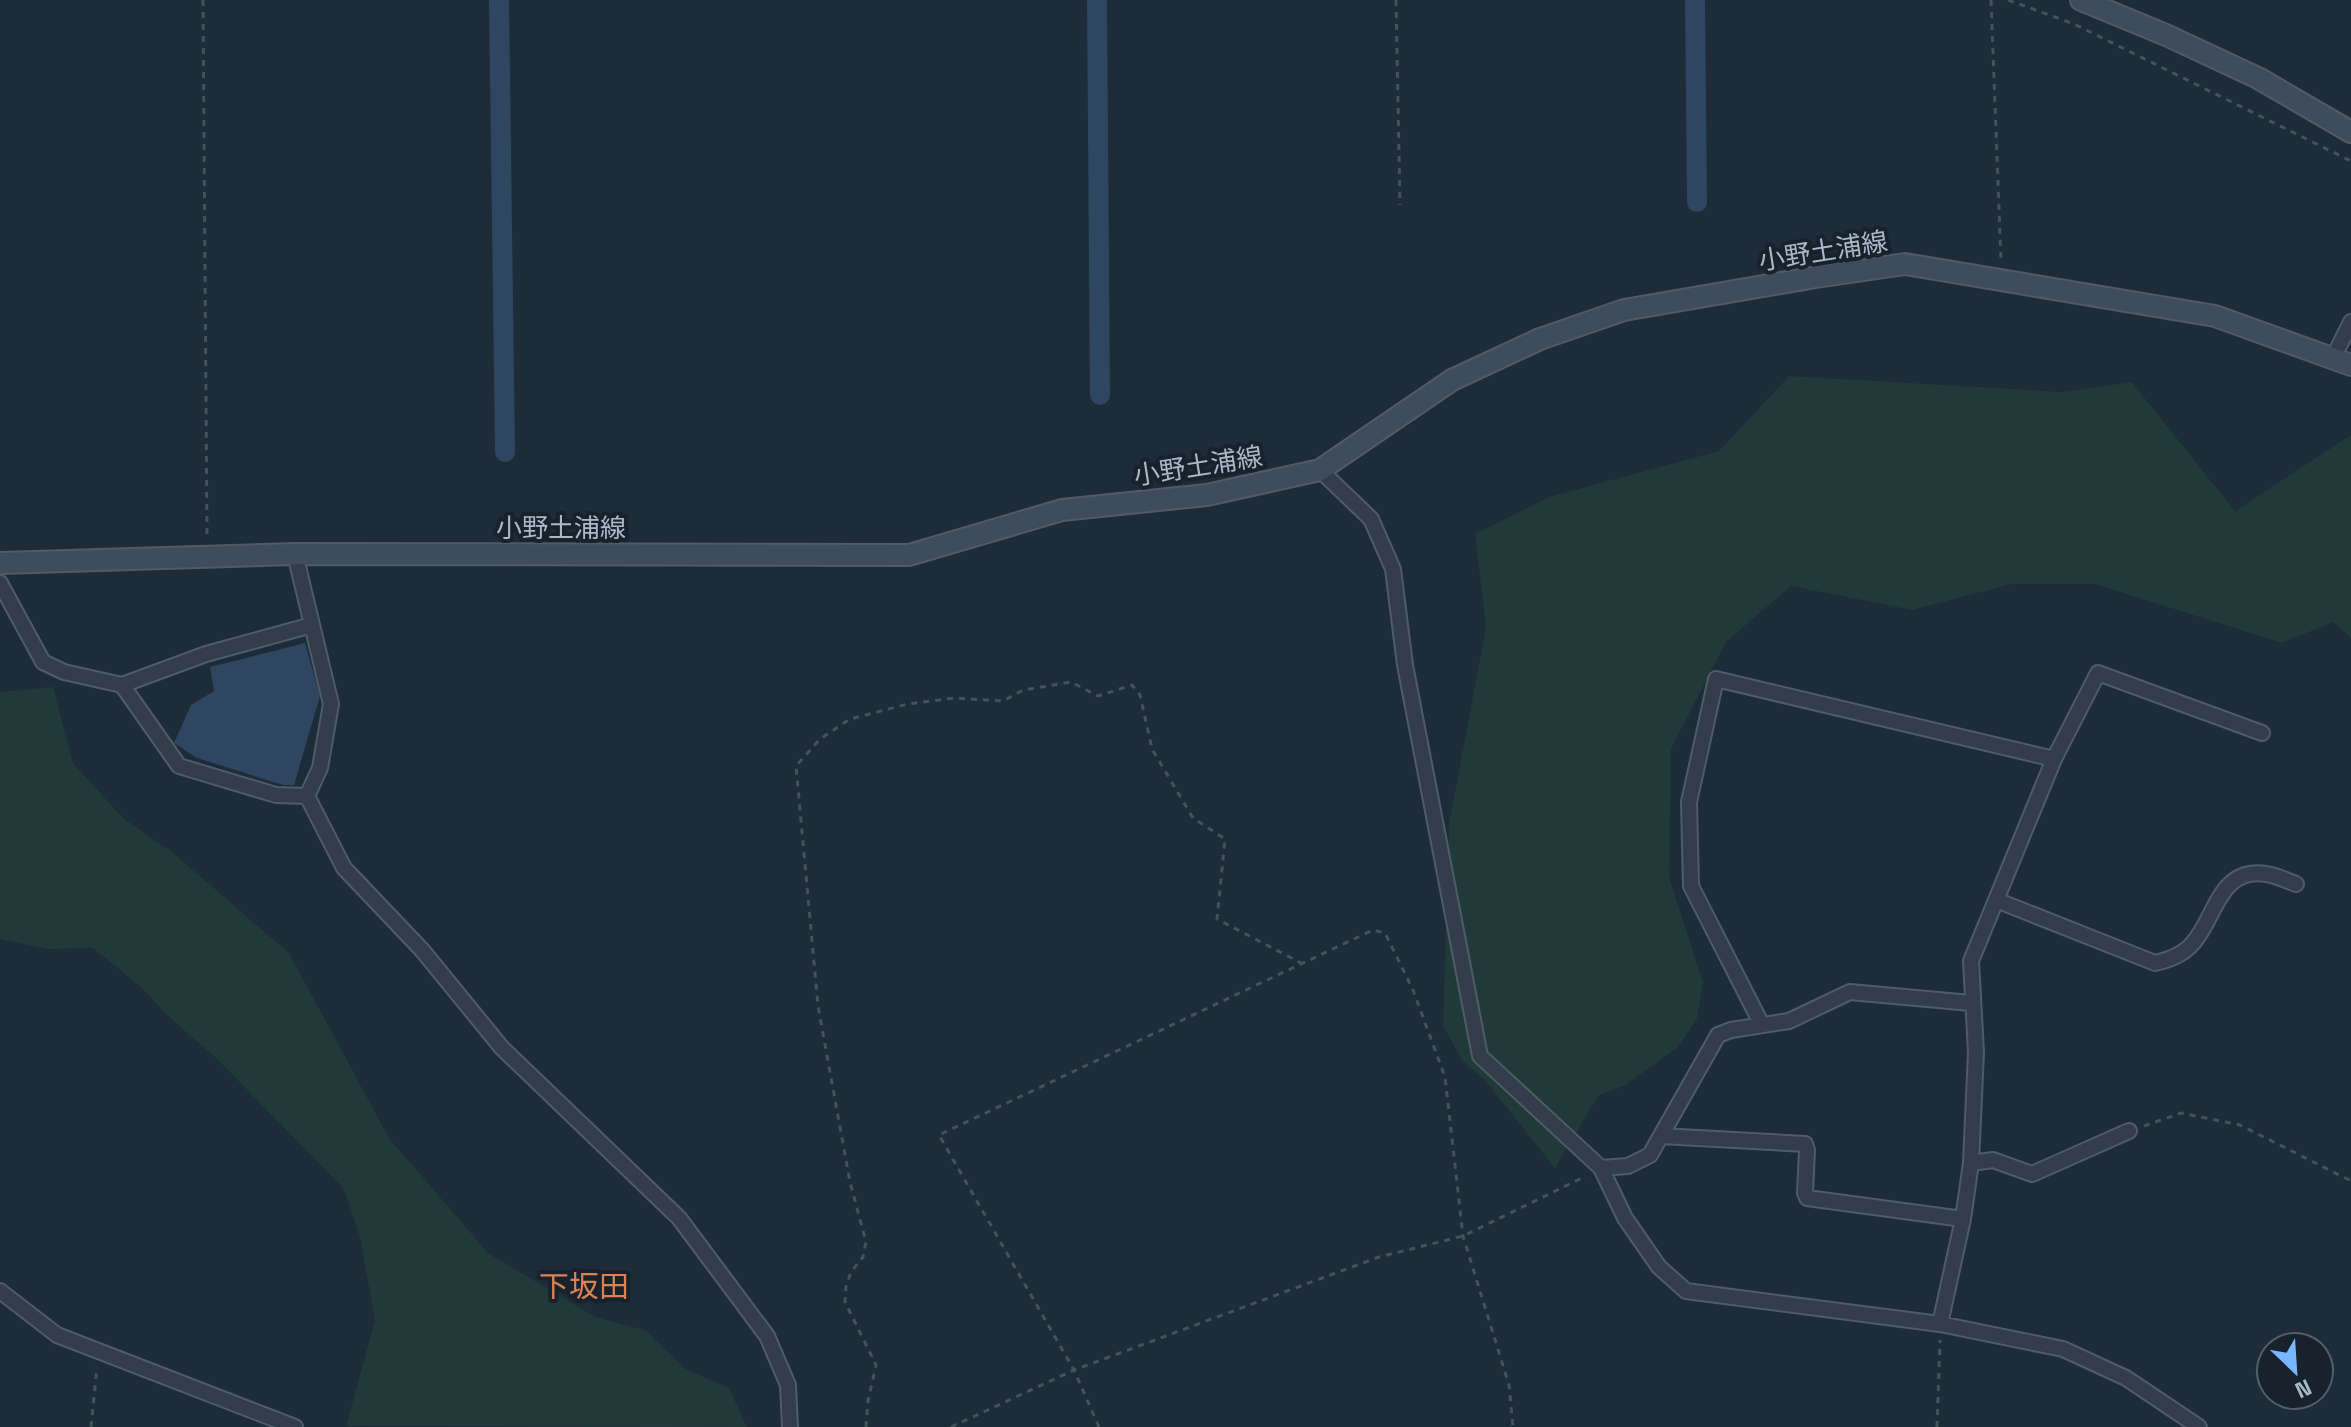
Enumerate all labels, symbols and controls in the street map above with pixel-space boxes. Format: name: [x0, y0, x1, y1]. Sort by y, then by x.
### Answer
street label: 小野土浦線: [1756, 224, 1890, 278]
street label: 小野土浦線: [1131, 439, 1265, 493]
street label: 小野土浦線: [496, 511, 626, 545]
district label: 下坂田: [539, 1267, 629, 1306]
north arrow: [2255, 1331, 2335, 1411]
text: N: [2291, 1373, 2316, 1405]

